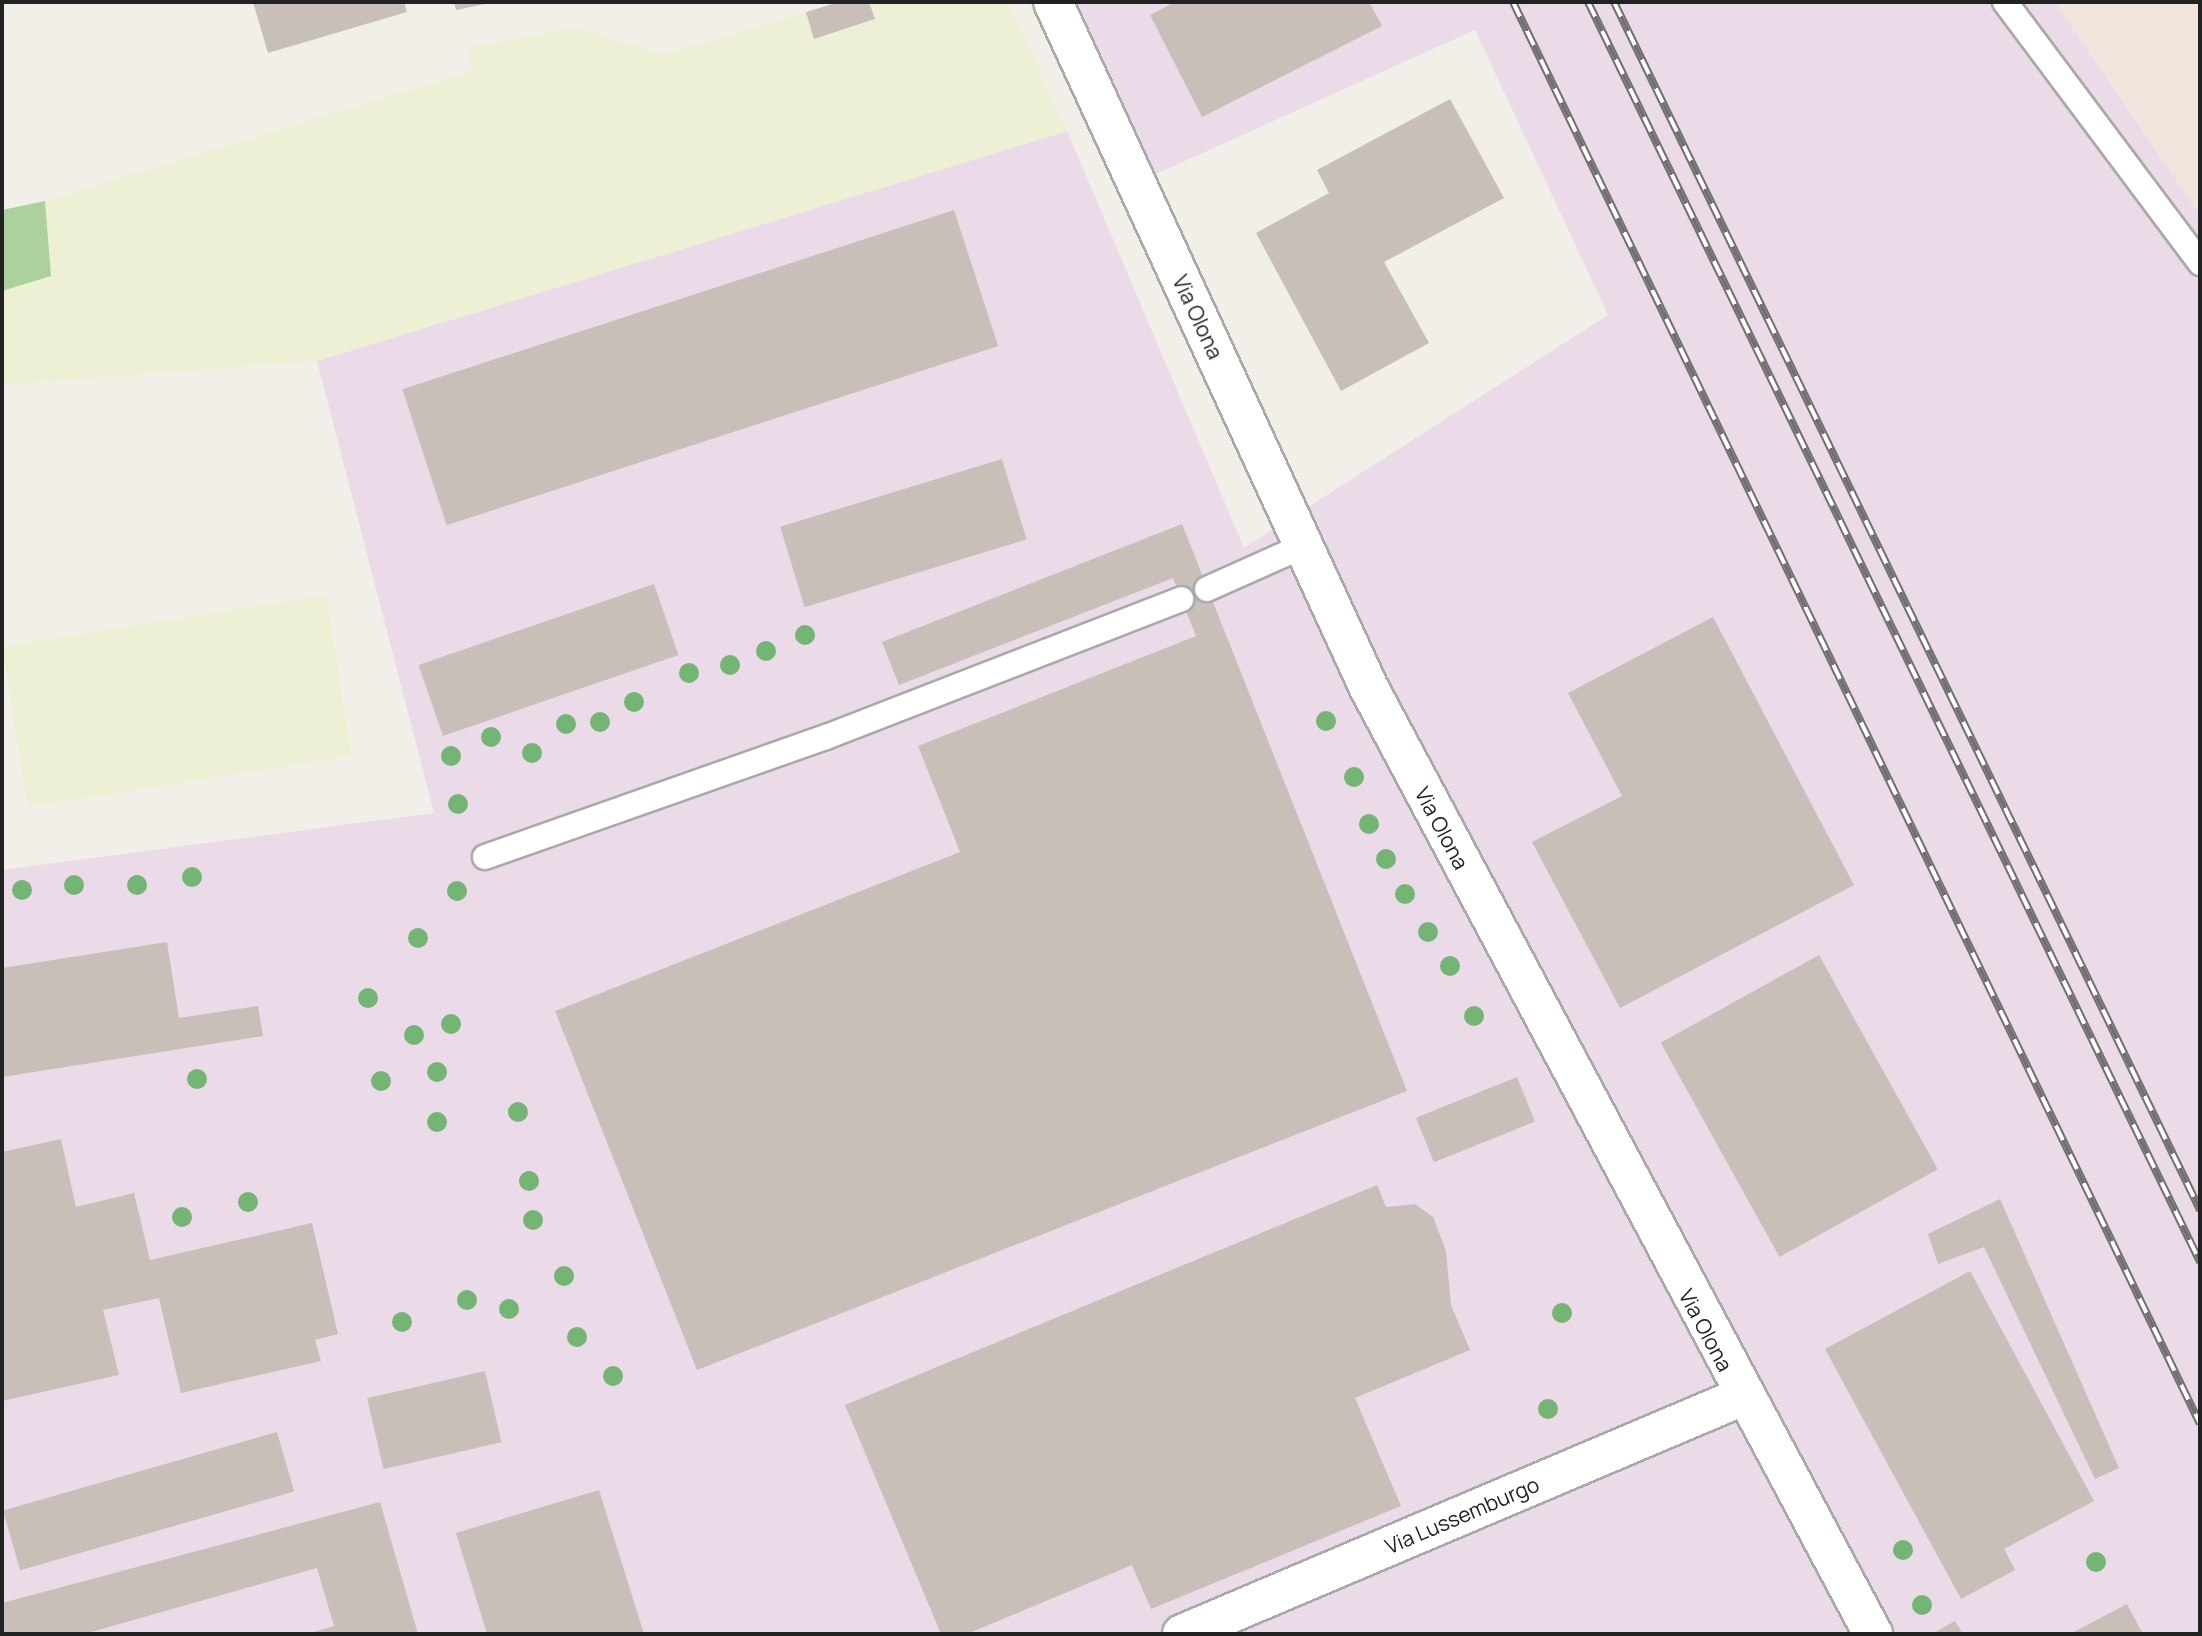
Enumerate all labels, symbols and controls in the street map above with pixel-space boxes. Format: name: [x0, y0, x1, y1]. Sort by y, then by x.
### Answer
street label: Via Olona: [1168, 271, 1228, 363]
street label: Via Olona: [1410, 782, 1474, 874]
street label: Via Olona: [1674, 1284, 1738, 1376]
street label: Via Lussemburgo: [1381, 1471, 1543, 1559]

